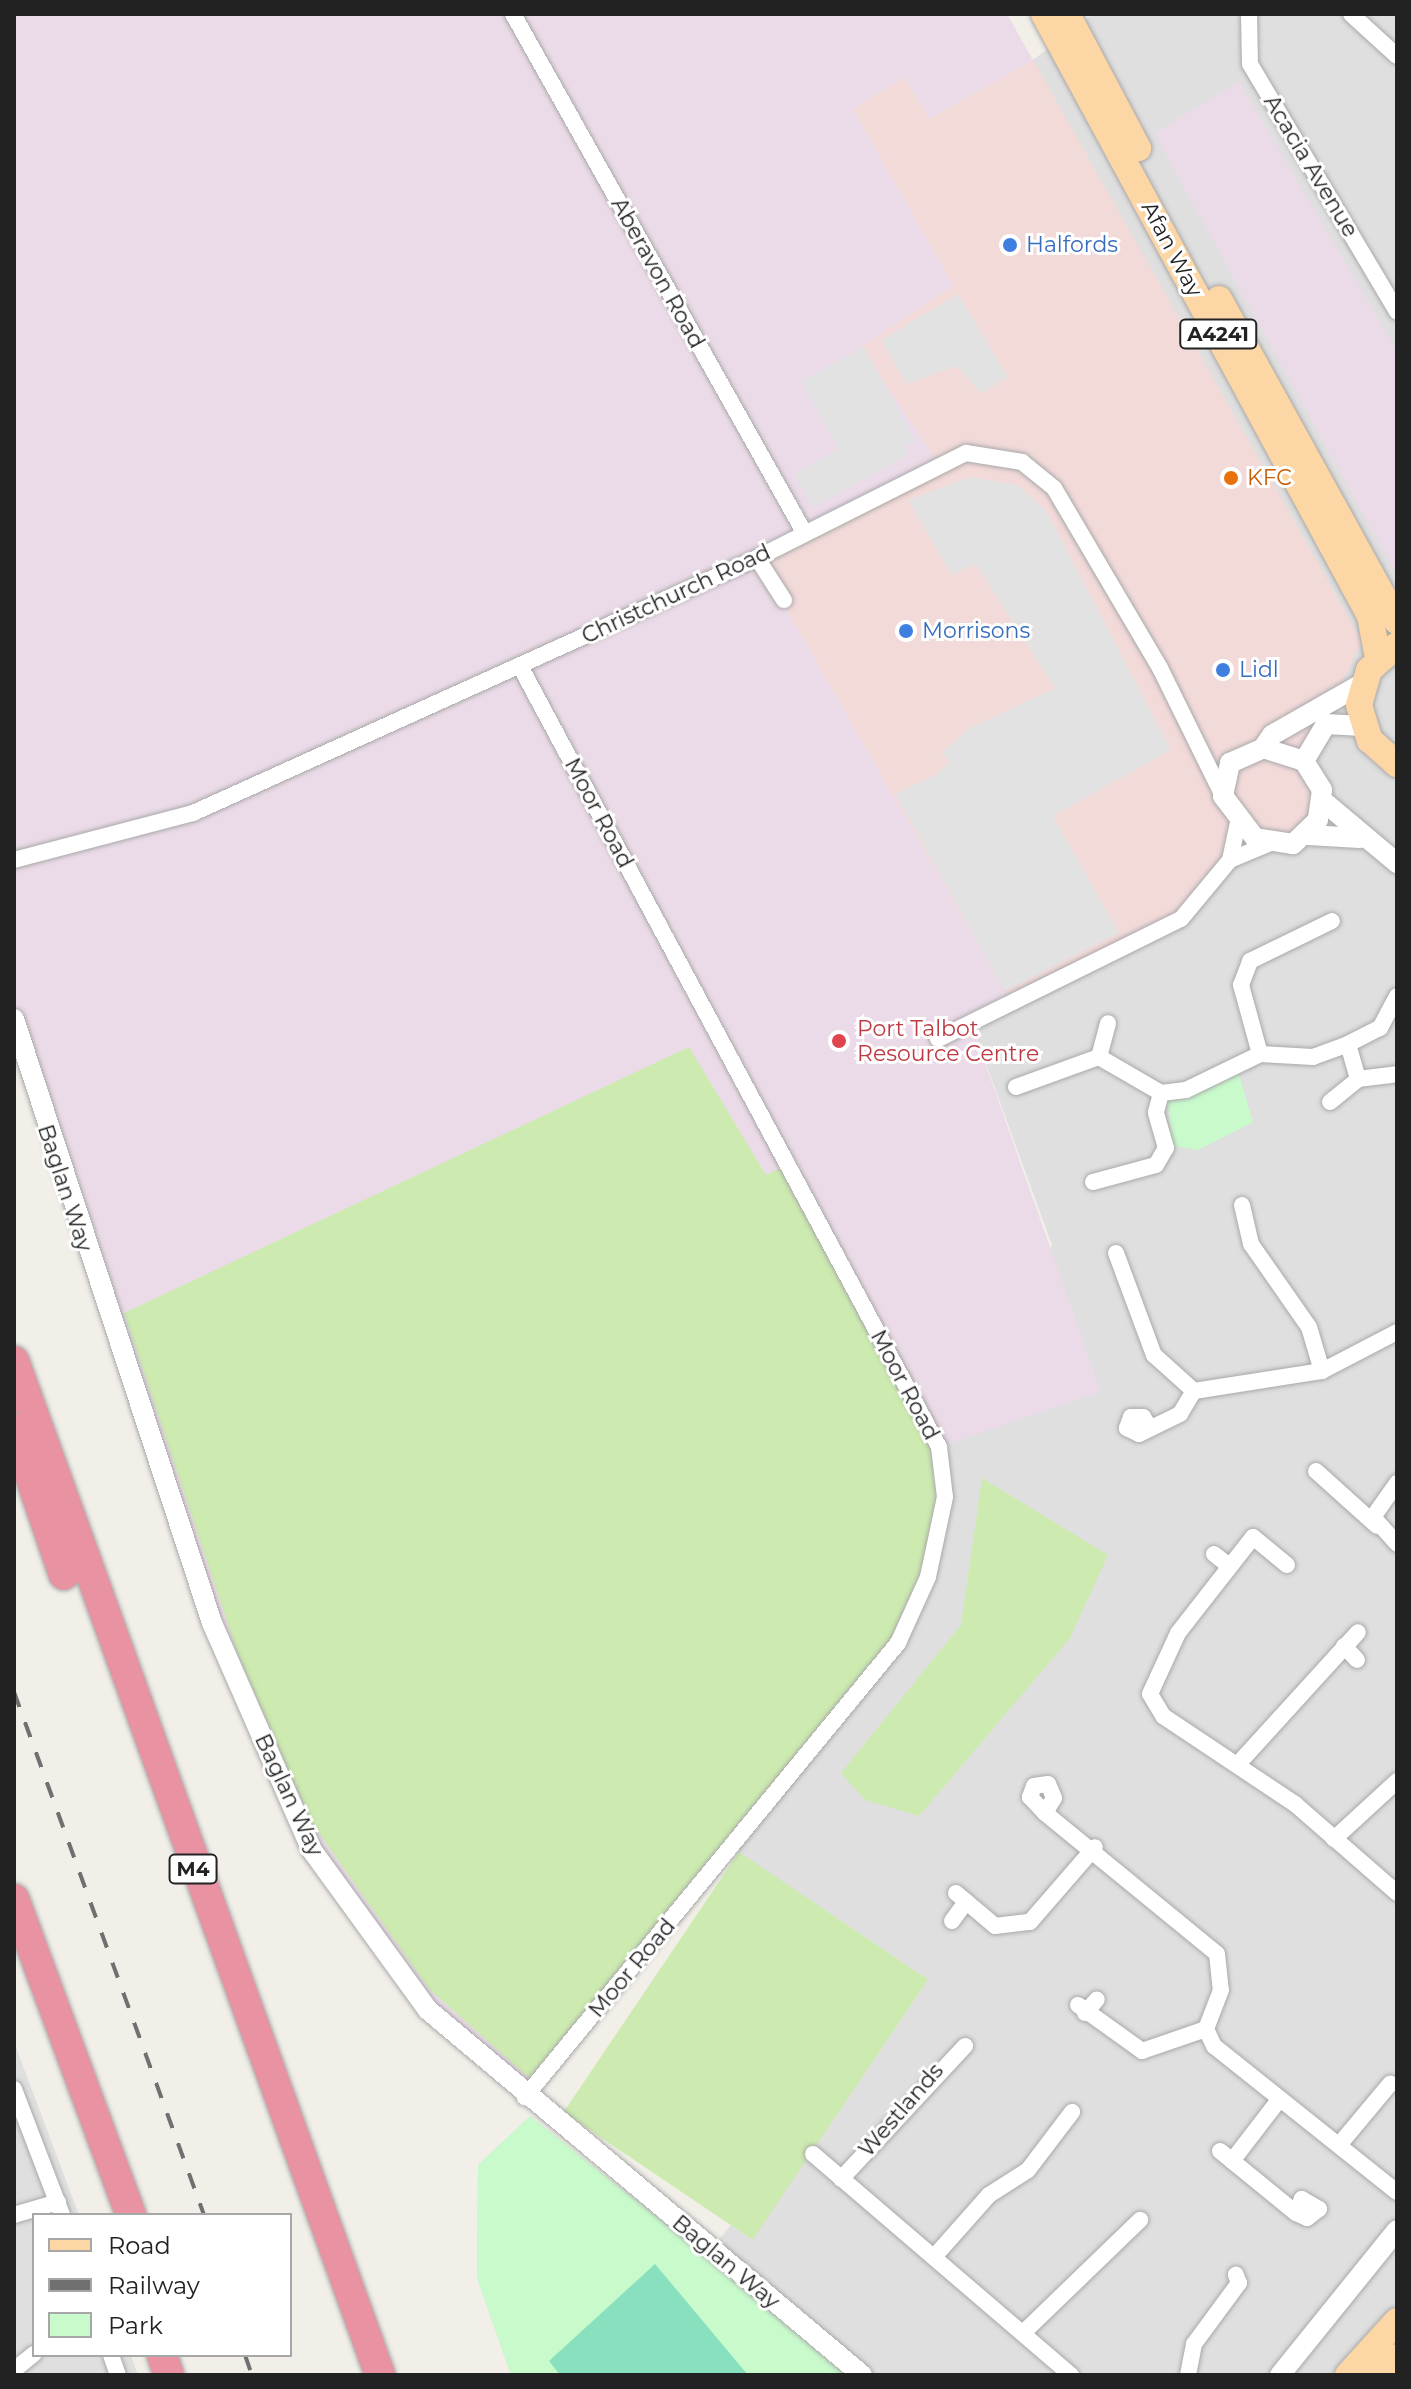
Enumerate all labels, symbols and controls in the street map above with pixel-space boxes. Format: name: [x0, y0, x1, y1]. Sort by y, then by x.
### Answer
street label: Acacia Avenue: [1258, 90, 1364, 242]
street label: Aberavon Road: [606, 193, 710, 353]
street label: Afan Way: [1136, 197, 1208, 301]
place label: Halfords: [1026, 232, 1118, 258]
marker: Halfords: [1001, 236, 1019, 254]
road number: A4241: [1178, 318, 1258, 350]
place label: KFC: [1247, 465, 1292, 491]
marker: KFC: [1222, 469, 1240, 487]
street label: Christchurch Road: [577, 539, 775, 649]
place label: Morrisons: [922, 618, 1030, 644]
marker: Morrisons: [897, 622, 915, 640]
place label: Lidl: [1239, 657, 1279, 683]
marker: Lidl: [1214, 661, 1232, 679]
street label: Moor Road: [559, 754, 639, 872]
place label: Port Talbot Resource Centre: [857, 1015, 1039, 1066]
marker: Port Talbot Resource Centre: [828, 1030, 850, 1052]
street label: Baglan Way: [32, 1121, 98, 1255]
street label: Moor Road: [865, 1326, 945, 1444]
street label: Baglan Way: [249, 1730, 329, 1860]
road number: M4: [167, 1853, 219, 1885]
street label: Moor Road: [583, 1913, 681, 2023]
street label: Westlands: [853, 2058, 949, 2162]
street label: Baglan Way: [667, 2210, 785, 2314]
legend: [32, 2213, 292, 2357]
text: Road: [108, 2231, 171, 2260]
text: Railway: [108, 2271, 200, 2300]
text: Park: [108, 2311, 163, 2340]

